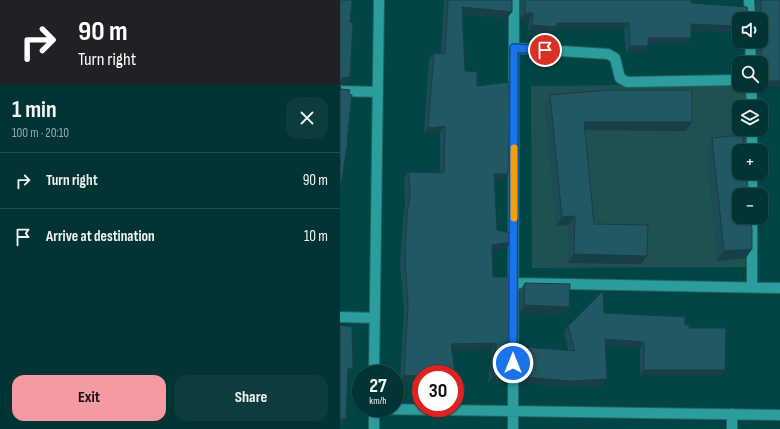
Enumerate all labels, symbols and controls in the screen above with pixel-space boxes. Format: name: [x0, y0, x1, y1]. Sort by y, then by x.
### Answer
map controls: [732, 12, 768, 224]
button: sound: [732, 12, 768, 48]
text: 90 m: [78, 15, 128, 48]
icon: right: [12, 16, 64, 68]
pin: [528, 33, 562, 67]
icon: arrive: [534, 39, 556, 61]
text: Turn right: [78, 49, 136, 70]
button: search: [732, 56, 768, 92]
text: 1 min: [12, 95, 57, 124]
button: close: [286, 97, 328, 139]
button: layers: [732, 100, 768, 136]
text: 100 m · 20:10: [12, 125, 69, 141]
button: +: [732, 144, 768, 180]
icon: right: [12, 170, 34, 192]
text: Turn right: [46, 171, 98, 190]
text: 90 m: [303, 171, 328, 190]
button: −: [732, 188, 768, 224]
icon: arrive: [12, 226, 34, 248]
text: Arrive at destination: [46, 227, 155, 246]
text: 10 m: [304, 227, 328, 246]
position arrow: [492, 342, 534, 384]
speed limit sign: 30: [412, 365, 464, 417]
text: 27: [369, 374, 387, 398]
button: Exit: [12, 375, 166, 421]
button: Share: [174, 375, 328, 421]
text: km/h: [369, 395, 387, 407]

